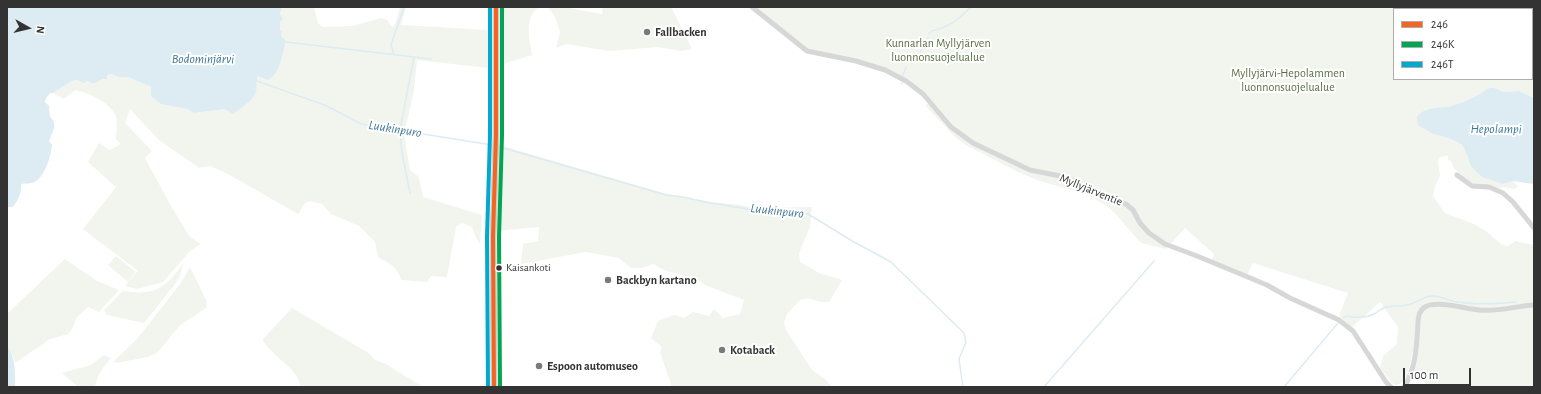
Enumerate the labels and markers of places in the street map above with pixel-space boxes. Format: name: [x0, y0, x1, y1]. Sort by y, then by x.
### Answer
place label: Fallbacken: [655, 25, 707, 39]
marker: Fallbacken: [642, 27, 652, 37]
place label: Kaisankoti: [506, 261, 551, 275]
marker: Kaisankoti: [494, 263, 504, 273]
place label: Backbyn kartano: [616, 273, 697, 287]
marker: Backbyn kartano: [603, 275, 613, 285]
place label: Kotaback: [730, 343, 775, 357]
marker: Kotaback: [717, 345, 727, 355]
place label: Espoon automuseo: [547, 359, 638, 373]
marker: Espoon automuseo: [534, 361, 544, 371]

